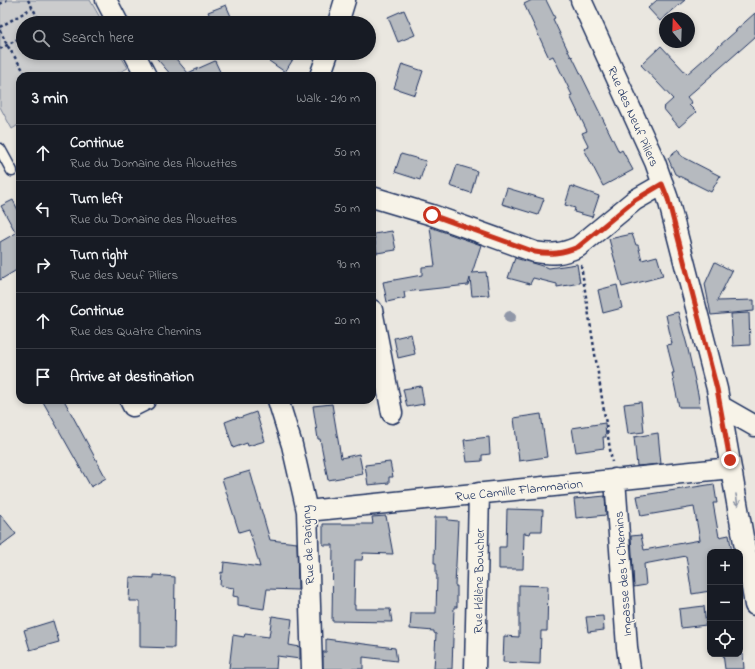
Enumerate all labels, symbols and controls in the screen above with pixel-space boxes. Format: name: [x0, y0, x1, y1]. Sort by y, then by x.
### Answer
north arrow: [659, 12, 695, 48]
search box: [16, 16, 376, 60]
icon: search: [30, 27, 52, 49]
text: Search here: [62, 27, 134, 49]
street label: Rue des Neuf Piliers: [602, 63, 663, 170]
text: 3 min: [32, 86, 68, 111]
text: Walk · 210 m: [296, 89, 360, 108]
text: Continue: [70, 132, 124, 154]
icon: ahead: [32, 142, 54, 164]
text: 50 m: [334, 143, 360, 162]
text: Rue du Domaine des Alouettes: [70, 154, 237, 173]
text: Turn left: [70, 188, 123, 210]
icon: left: [32, 198, 54, 220]
text: 50 m: [334, 199, 360, 218]
route start: [423, 206, 441, 224]
text: Rue du Domaine des Alouettes: [70, 210, 237, 229]
text: Turn right: [70, 244, 128, 266]
icon: right: [32, 254, 54, 276]
text: 90 m: [337, 255, 360, 274]
text: Rue des Neuf Piliers: [70, 266, 178, 285]
text: Continue: [70, 300, 124, 322]
icon: ahead: [32, 310, 54, 332]
text: 20 m: [335, 311, 360, 330]
text: Rue des Quatre Chemins: [70, 322, 202, 341]
icon: arrive: [32, 366, 54, 388]
text: Arrive at destination: [70, 366, 194, 388]
route end: [721, 451, 739, 469]
street label: Rue Camille Flammarion: [454, 474, 584, 507]
one-way arrow: [733, 493, 741, 506]
street label: Rue de Parigny: [297, 505, 321, 585]
street label: Impasse des 4 Chemins: [610, 510, 637, 637]
street label: Rue Hélène Boucher: [469, 527, 490, 634]
map controls: [707, 549, 743, 657]
button: +: [707, 549, 743, 585]
button: −: [707, 585, 743, 621]
button: locate: [707, 621, 743, 657]

